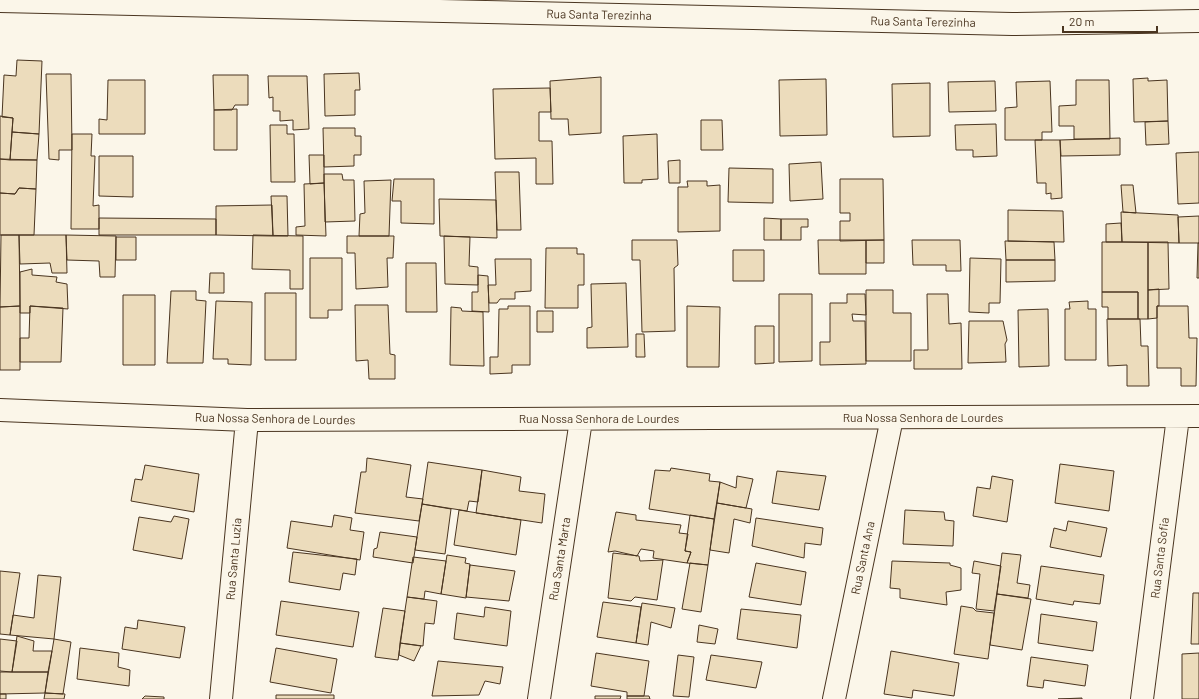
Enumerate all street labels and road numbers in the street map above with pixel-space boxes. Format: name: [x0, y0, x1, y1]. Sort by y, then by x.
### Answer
street label: Rua Santa Terezinha: [546, 6, 652, 22]
street label: Rua Santa Terezinha: [870, 13, 976, 29]
street label: Rua Nossa Senhora de Lourdes: [195, 410, 356, 426]
street label: Rua Nossa Senhora de Lourdes: [843, 410, 1004, 424]
street label: Rua Nossa Senhora de Lourdes: [519, 411, 680, 425]
street label: Rua Santa Marta: [545, 516, 573, 602]
street label: Rua Santa Sofia: [1147, 516, 1171, 599]
street label: Rua Santa Luzia: [222, 517, 244, 601]
street label: Rua Santa Ana: [847, 520, 877, 596]

